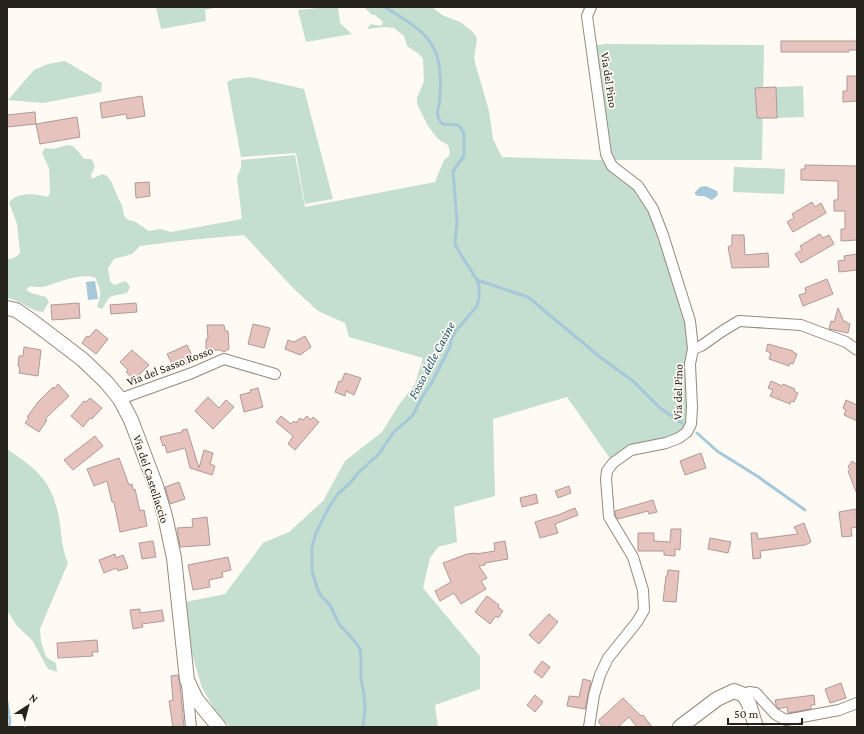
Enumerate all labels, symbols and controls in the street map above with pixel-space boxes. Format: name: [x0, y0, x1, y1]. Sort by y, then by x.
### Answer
street label: Via del Pino: [598, 51, 620, 109]
water label: Fosso delle Casine: [405, 319, 458, 401]
street label: Via del Sasso Rosso: [125, 343, 215, 389]
street label: Via del Pino: [671, 364, 685, 420]
street label: Via del Castellaccio: [130, 433, 172, 525]
north arrow: [8, 686, 48, 726]
text: N: [27, 691, 41, 705]
scale bar: [728, 700, 802, 726]
text: 50 m: [734, 707, 759, 721]

